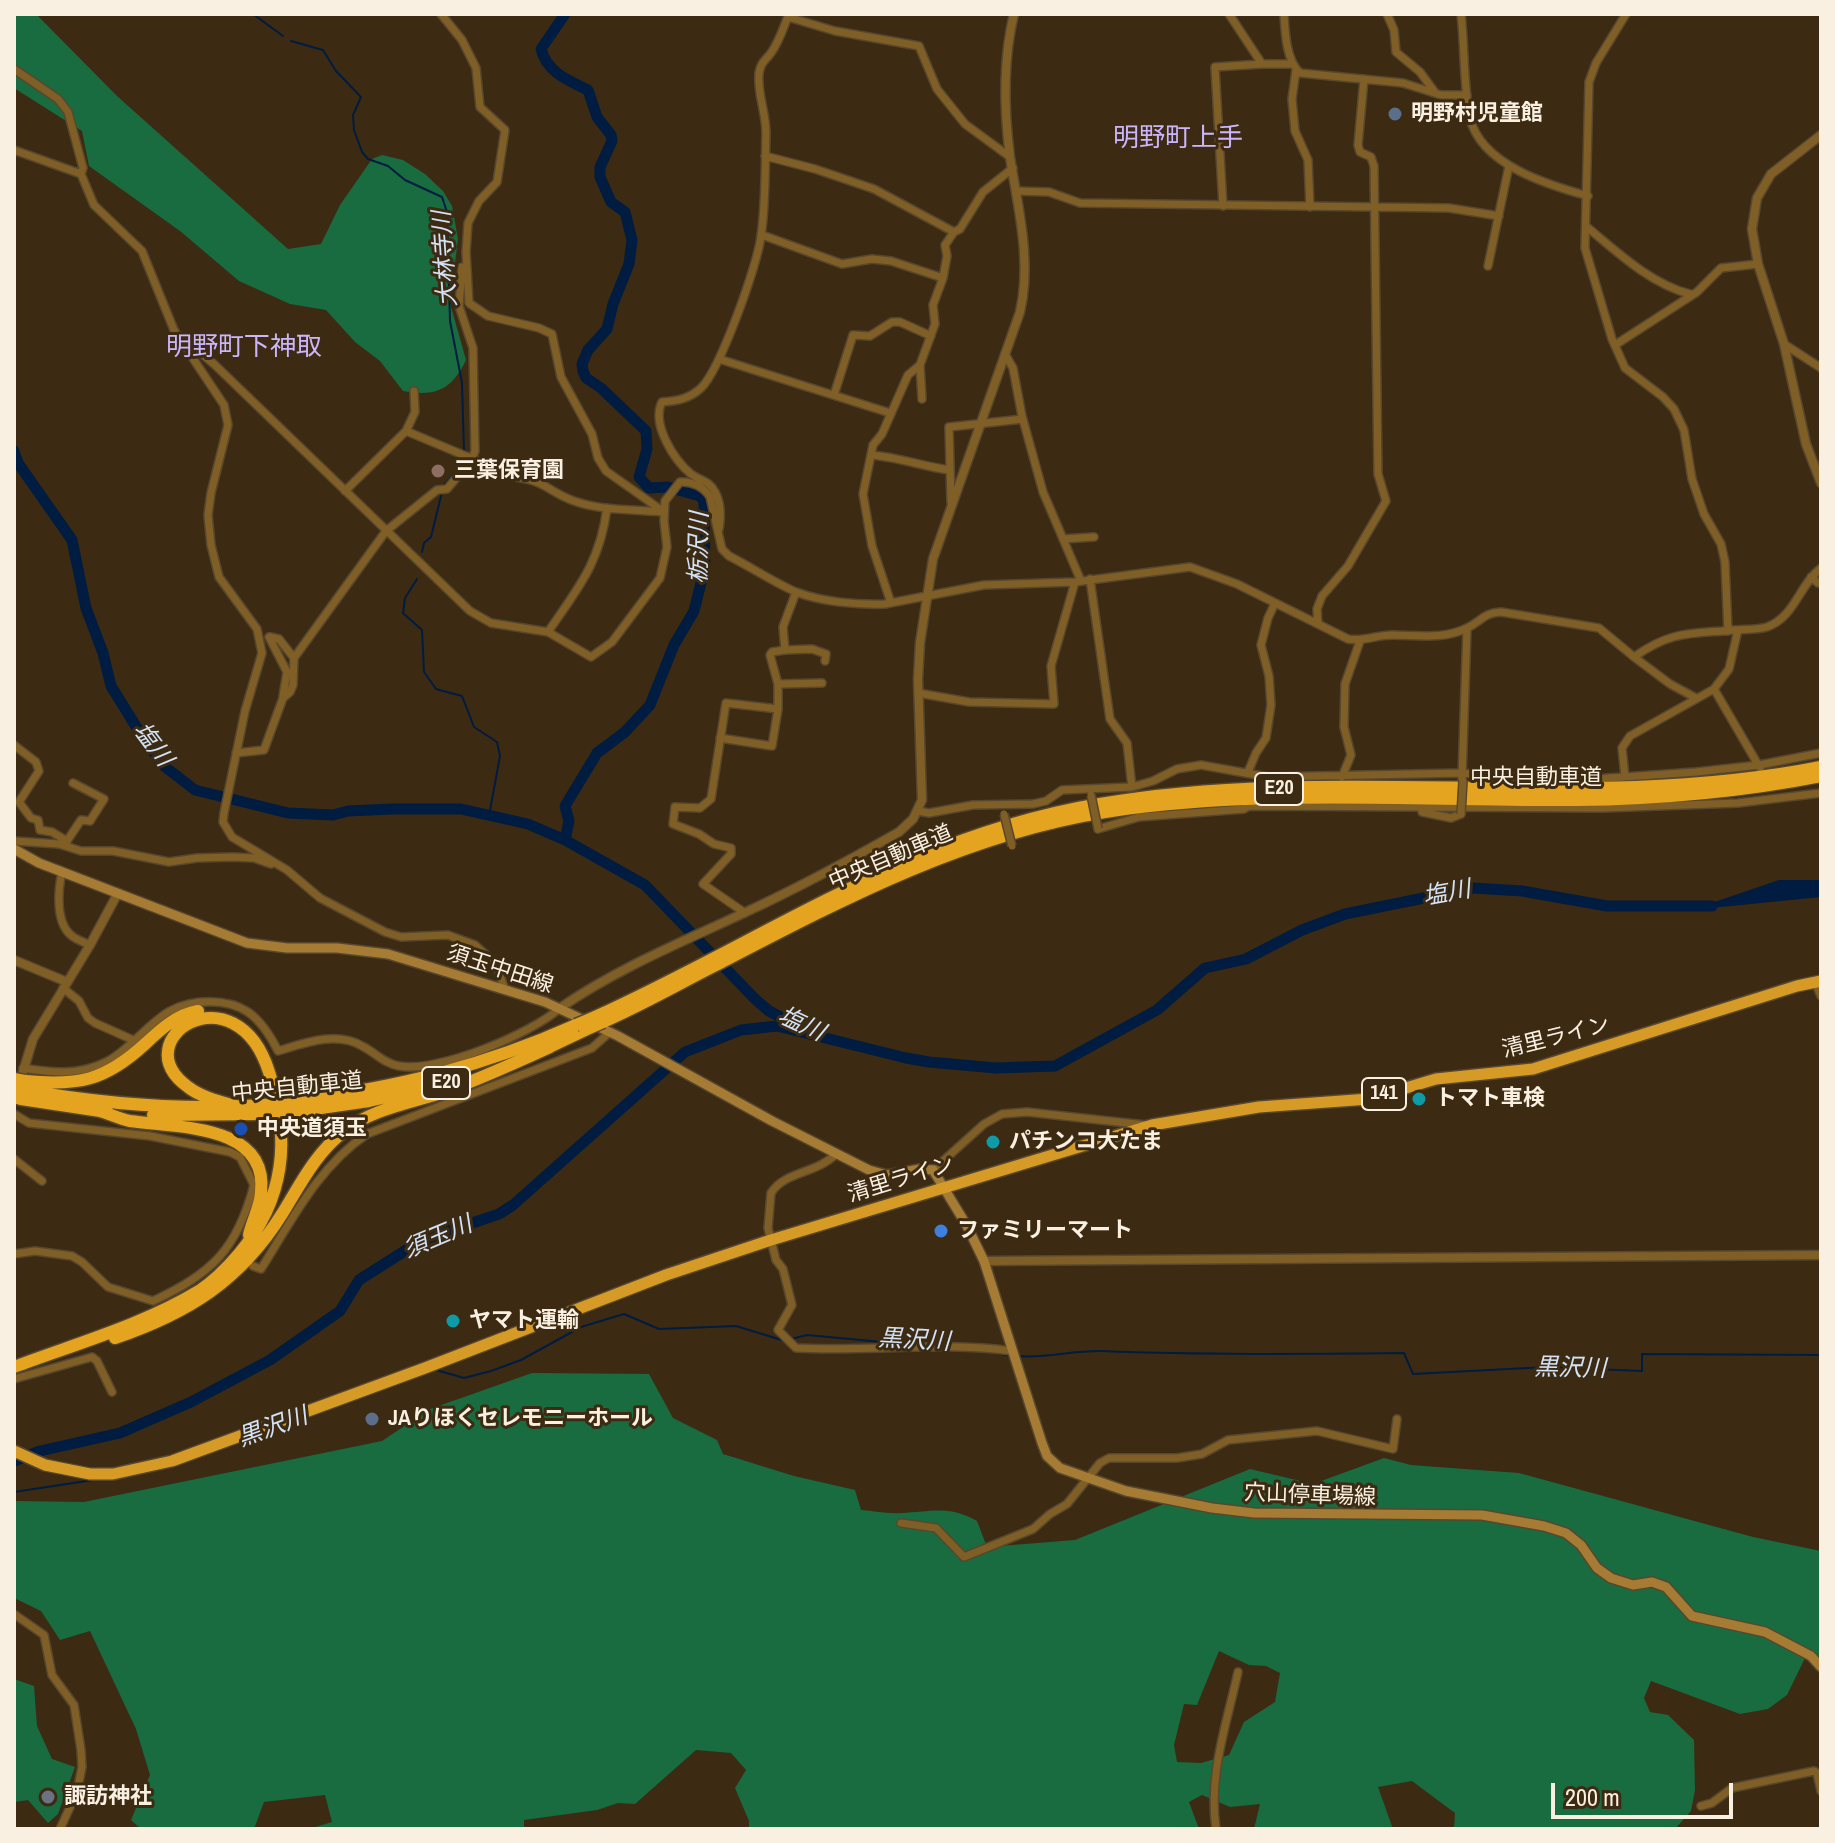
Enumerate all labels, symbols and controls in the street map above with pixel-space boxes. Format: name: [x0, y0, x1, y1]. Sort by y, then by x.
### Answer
place label: 明野村児童館: [1411, 101, 1543, 127]
marker: 明野村児童館: [1386, 105, 1404, 123]
district label: 明野町上手: [1113, 123, 1243, 155]
water label: 大林寺川: [428, 210, 464, 308]
district label: 明野町下神取: [166, 332, 322, 364]
place label: 三葉保育園: [454, 458, 564, 484]
marker: 三葉保育園: [429, 462, 447, 480]
water label: 栃沢川: [685, 512, 715, 584]
water label: 塩川: [126, 717, 178, 773]
street label: 中央自動車道: [1470, 765, 1602, 791]
road number: E20: [1255, 773, 1303, 805]
street label: 中央自動車道: [825, 820, 957, 896]
water label: 塩川: [1421, 876, 1473, 912]
street label: 須玉中田線: [444, 940, 556, 1000]
water label: 塩川: [773, 1002, 829, 1048]
street label: 清里ライン: [1499, 1012, 1613, 1064]
road number: E20: [422, 1067, 470, 1099]
street label: 中央自動車道: [230, 1068, 364, 1108]
road number: 141: [1362, 1078, 1406, 1110]
place label: トマト車検: [1435, 1086, 1545, 1112]
marker: トマト車検: [1410, 1090, 1428, 1108]
place label: 中央道須玉: [257, 1116, 367, 1142]
marker: 中央道須玉: [232, 1120, 250, 1138]
place label: パチンコ大たま: [1009, 1129, 1163, 1155]
marker: パチンコ大たま: [984, 1133, 1002, 1151]
street label: 清里ライン: [845, 1151, 957, 1209]
water label: 須玉川: [399, 1211, 477, 1265]
place label: ファミリーマート: [957, 1218, 1133, 1244]
marker: ファミリーマート: [932, 1222, 950, 1240]
place label: ヤマト運輸: [469, 1308, 579, 1334]
marker: ヤマト運輸: [444, 1312, 462, 1330]
water label: 黒沢川: [877, 1325, 951, 1357]
water label: 黒沢川: [1534, 1354, 1606, 1384]
water label: 黒沢川: [234, 1402, 312, 1454]
place label: JAりほくセレモニーホール: [388, 1406, 653, 1432]
marker: JAりほくセレモニーホール: [363, 1410, 381, 1428]
street label: 穴山停車場線: [1244, 1481, 1376, 1511]
scale bar: [1555, 1767, 1737, 1817]
text: 200 m: [1565, 1781, 1620, 1813]
place label: 諏訪神社: [64, 1784, 152, 1810]
marker: 諏訪神社: [39, 1788, 57, 1806]

